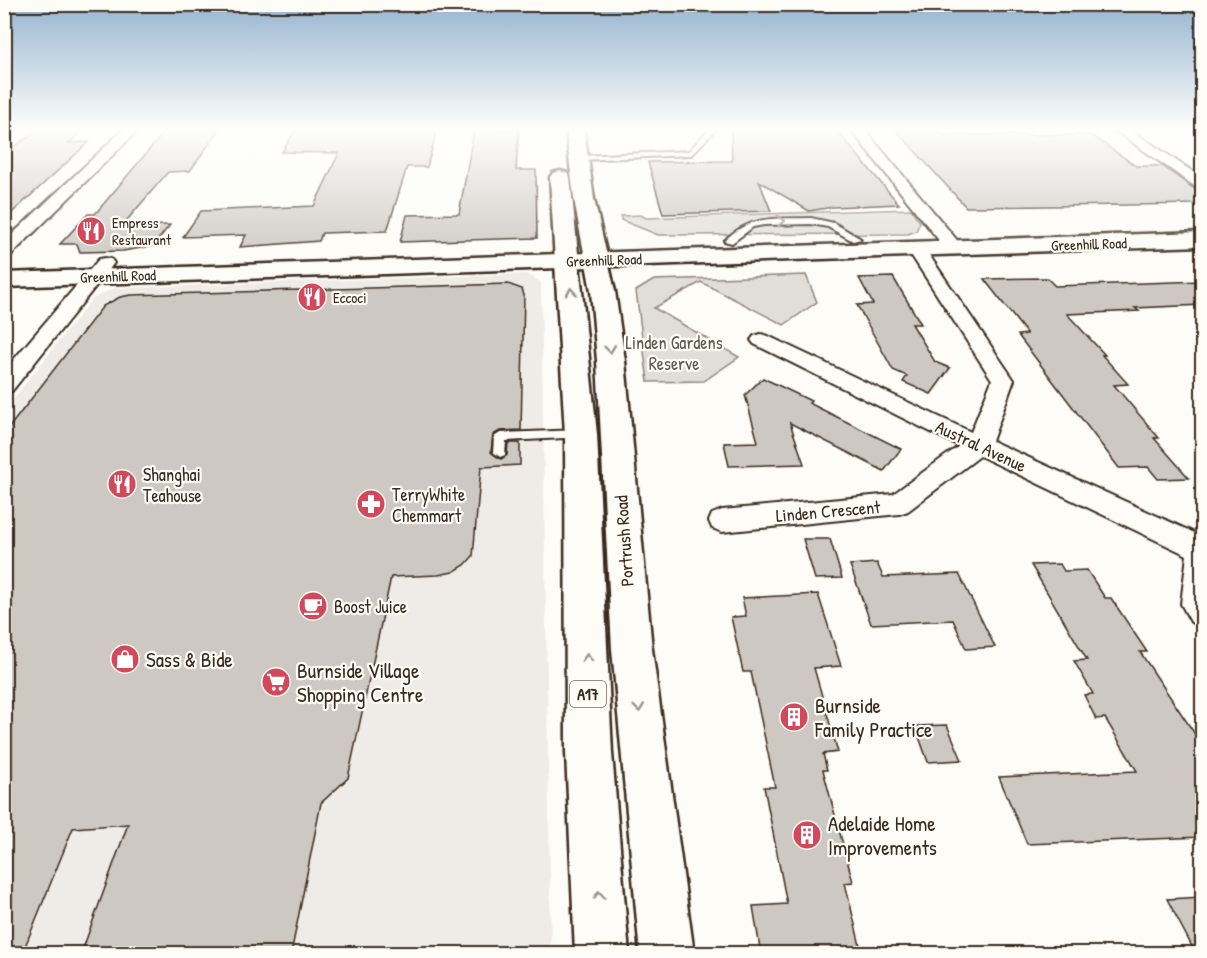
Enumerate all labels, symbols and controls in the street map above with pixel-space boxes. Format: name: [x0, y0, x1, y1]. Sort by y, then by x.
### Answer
place label: Empress Restaurant: [112, 212, 172, 250]
restaurant icon: Empress Restaurant: [75, 215, 107, 247]
one-way arrow: [777, 215, 786, 227]
street label: Greenhill Road: [1051, 232, 1127, 256]
street label: Greenhill Road: [566, 248, 642, 272]
street label: Greenhill Road: [80, 264, 156, 288]
restaurant icon: Eccoci: [296, 281, 328, 313]
place label: Eccoci: [333, 287, 367, 308]
one-way arrow: [564, 287, 577, 296]
park label: Linden Gardens Reserve: [625, 330, 723, 376]
one-way arrow: [603, 345, 616, 354]
street label: Austral Avenue: [931, 414, 1031, 478]
place label: Shanghai Teahouse: [143, 462, 202, 508]
restaurant icon: Shanghai Teahouse: [106, 468, 138, 500]
place label: TerryWhite Chemmart: [392, 482, 465, 528]
pharmacy icon: TerryWhite Chemmart: [355, 488, 387, 520]
street label: Linden Crescent: [775, 494, 882, 528]
street label: Portrush Road: [608, 495, 640, 587]
cafe icon: Boost Juice: [297, 590, 329, 622]
place label: Boost Juice: [334, 594, 407, 619]
shop icon: Sass & Bide: [109, 643, 141, 675]
place label: Sass & Bide: [146, 645, 233, 674]
one-way arrow: [581, 654, 593, 663]
place label: Burnside Village Shopping Centre: [297, 656, 423, 709]
supermarket icon: Burnside Village Shopping Centre: [260, 666, 292, 698]
road number: A17: [570, 681, 606, 707]
place label: Burnside Family Practice: [814, 691, 932, 744]
building icon: Burnside Family Practice: [778, 701, 810, 733]
one-way arrow: [632, 704, 645, 713]
place label: Adelaide Home Improvements: [828, 809, 937, 862]
building icon: Adelaide Home Improvements: [791, 819, 823, 851]
one-way arrow: [592, 891, 605, 900]

